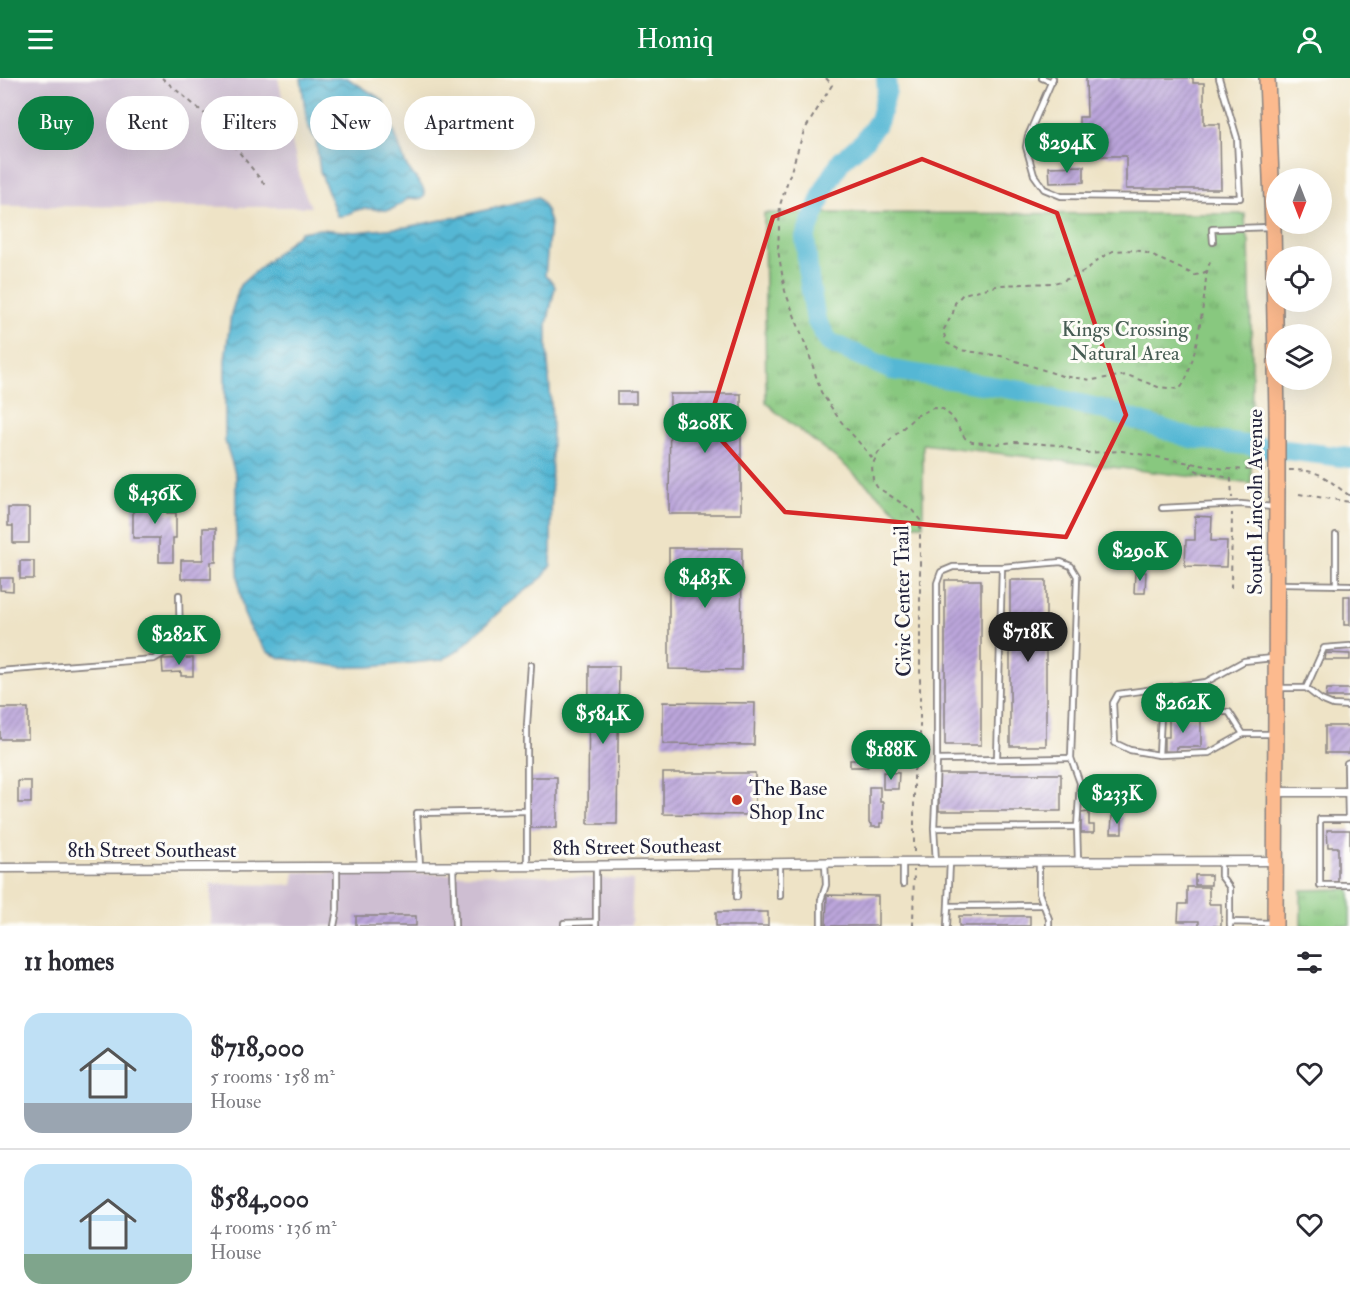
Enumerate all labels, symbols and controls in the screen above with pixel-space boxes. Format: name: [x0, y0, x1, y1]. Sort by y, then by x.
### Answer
icon: menu: [24, 23, 57, 56]
text: Homiq: [637, 23, 713, 56]
icon: person: [1293, 23, 1326, 56]
chip: Buy: [18, 96, 94, 150]
chip: Rent: [106, 96, 189, 150]
chip: Filters: [201, 96, 298, 150]
chip: New: [310, 96, 392, 150]
chip: Apartment: [404, 96, 535, 150]
pin: $294K: [1025, 123, 1109, 174]
text: $294K: [1039, 130, 1095, 155]
north arrow: [1266, 168, 1332, 234]
map controls: [1266, 168, 1332, 390]
button: locate: [1266, 246, 1332, 312]
park label: Kings Crossing Natural Area: [1061, 316, 1189, 367]
button: layers: [1266, 324, 1332, 390]
pin: $208K: [663, 403, 747, 454]
street label: South Lincoln Avenue: [1242, 409, 1269, 595]
text: $208K: [677, 410, 733, 435]
pin: $436K: [113, 474, 197, 525]
text: $436K: [128, 481, 182, 506]
street label: Civic Center Trail: [888, 524, 918, 677]
pin: $290K: [1098, 531, 1182, 582]
text: $290K: [1112, 538, 1168, 563]
pin: $483K: [663, 558, 747, 609]
text: $483K: [678, 565, 732, 590]
pin: $718K: [986, 612, 1070, 663]
pin: $282K: [137, 615, 221, 666]
text: $718K: [1002, 619, 1054, 644]
text: $282K: [152, 622, 206, 647]
pin: $262K: [1141, 683, 1225, 734]
text: $262K: [1155, 690, 1211, 715]
pin: $584K: [561, 694, 645, 745]
text: $584K: [576, 701, 630, 726]
pin: $188K: [849, 730, 933, 781]
text: $188K: [865, 737, 917, 762]
pin: $233K: [1075, 774, 1159, 825]
place label: The Base Shop Inc: [749, 775, 827, 826]
text: $233K: [1092, 781, 1142, 806]
marker: The Base Shop Inc: [730, 793, 744, 807]
street label: 8th Street Southeast: [552, 832, 722, 862]
street label: 8th Street Southeast: [68, 837, 237, 864]
text: 11 homes: [24, 946, 114, 978]
icon: filters: [1293, 946, 1326, 979]
text: $718,000: [210, 1032, 304, 1064]
icon: home: [72, 1037, 144, 1109]
icon: heart: [1293, 1057, 1326, 1090]
text: 5 rooms · 158 m²: [210, 1064, 335, 1089]
text: House: [210, 1089, 261, 1114]
text: $584,000: [210, 1183, 309, 1215]
icon: home: [72, 1188, 144, 1260]
icon: heart: [1293, 1208, 1326, 1241]
text: 4 rooms · 136 m²: [210, 1215, 337, 1240]
text: House: [210, 1240, 261, 1265]

